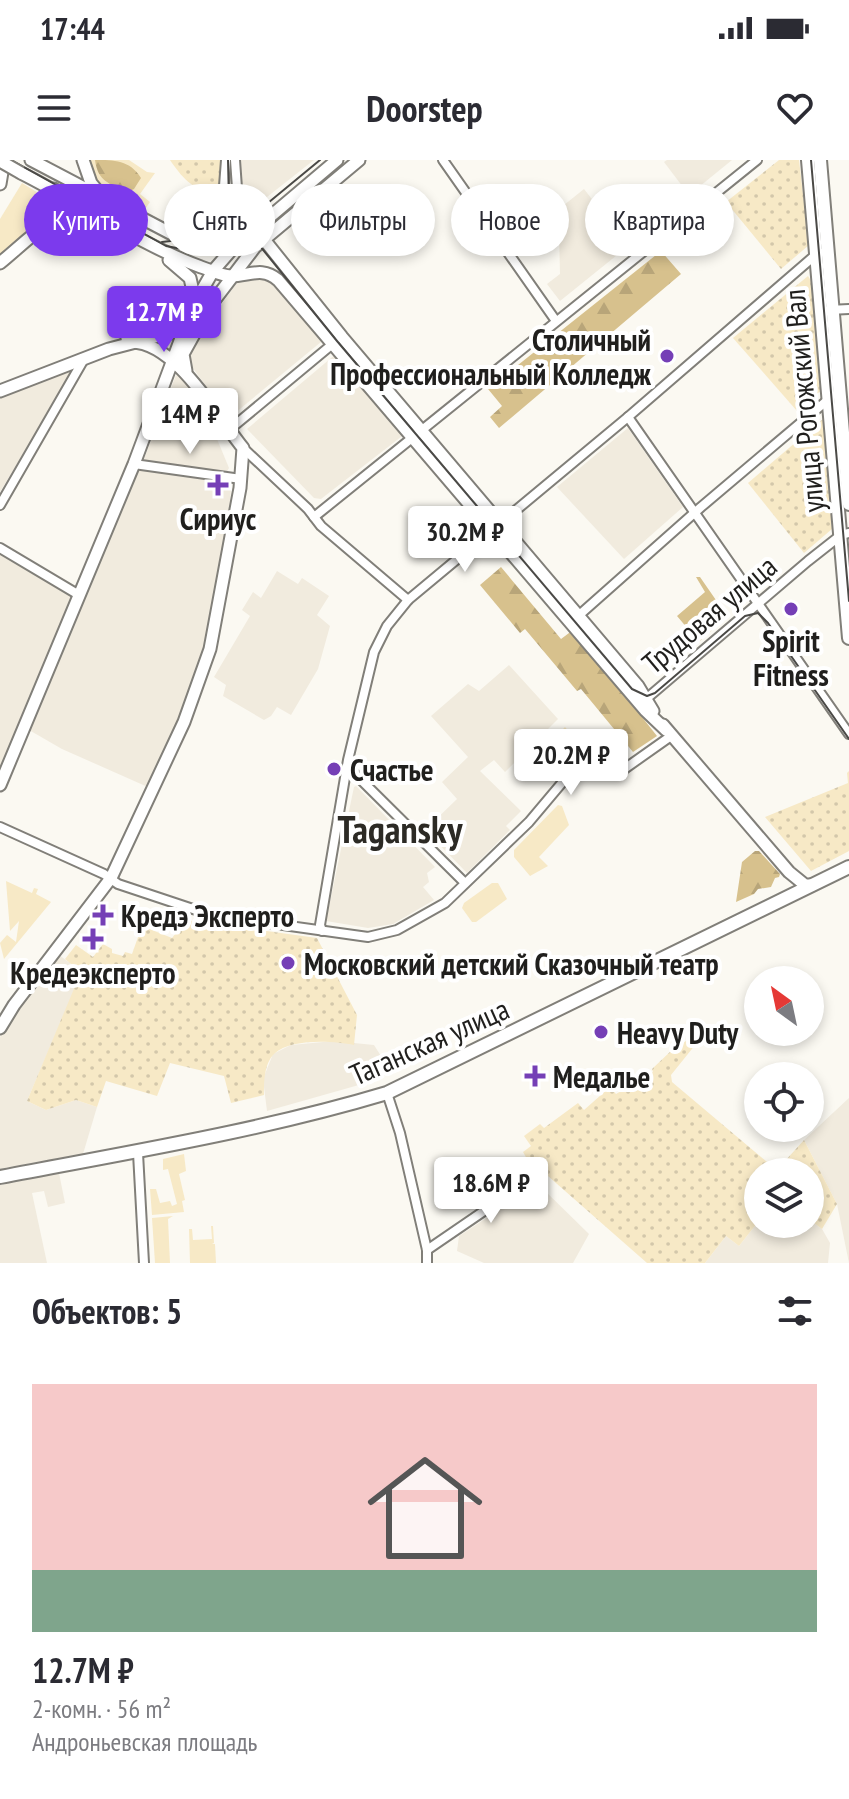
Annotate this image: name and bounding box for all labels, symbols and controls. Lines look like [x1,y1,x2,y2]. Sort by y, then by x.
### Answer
text: 17:44 [40,9,105,48]
text: Doorstep [366,85,483,132]
icon: menu [32,86,76,130]
icon: heart [773,86,817,130]
chip: Купить [24,184,148,256]
chip: Снять [164,184,275,256]
chip: Фильтры [291,184,435,256]
chip: Новое [451,184,569,256]
chip: Квартира [585,184,734,256]
pin: 12.7M ₽ [90,286,238,354]
street label: улица Рогожский Вал [774,288,832,514]
text: 12.7M ₽ [125,295,203,328]
place label: Столичный Профессиональный Колледж [330,320,652,393]
marker: Столичный Профессиональный Колледж [658,347,676,365]
pin: 14M ₽ [134,388,246,456]
text: 14M ₽ [160,397,220,430]
marker: Сириус [207,474,229,496]
place label: Сириус [180,499,257,538]
pin: 30.2M ₽ [391,506,539,574]
text: 30.2M ₽ [426,515,504,548]
street label: Трудовая улица [634,546,784,682]
marker: Spirit Fitness [782,600,800,618]
place label: Spirit Fitness [753,621,829,694]
pin: 20.2M ₽ [497,729,645,797]
text: 20.2M ₽ [532,738,610,771]
place label: Счастье [350,750,434,789]
marker: Счастье [325,760,343,778]
district label: Tagansky [338,804,463,853]
place label: Кредэ Эксперто [121,896,294,935]
marker: Кредэ Эксперто [92,904,114,926]
marker: Кредеэксперто [82,928,104,950]
place label: Московский детский Сказочный театр [304,944,719,983]
place label: Кредеэксперто [10,953,176,992]
marker: Московский детский Сказочный театр [279,954,297,972]
north arrow [744,966,824,1046]
map controls [744,966,824,1238]
street label: Таганская улица [343,989,515,1093]
place label: Heavy Duty [617,1013,739,1052]
marker: Heavy Duty [592,1023,610,1041]
place label: Медалье [553,1057,650,1096]
button: locate [744,1062,824,1142]
marker: Медалье [524,1065,546,1087]
pin: 18.6M ₽ [417,1157,565,1225]
button: layers [744,1158,824,1238]
text: 18.6M ₽ [452,1166,530,1199]
text: Объектов: 5 [32,1289,182,1333]
icon: filters [773,1289,817,1333]
icon: home [353,1436,497,1580]
text: 12.7M ₽ [32,1648,134,1692]
text: 2-комн. · 56 m² [32,1692,171,1725]
text: Андроньевская площадь [32,1725,257,1758]

